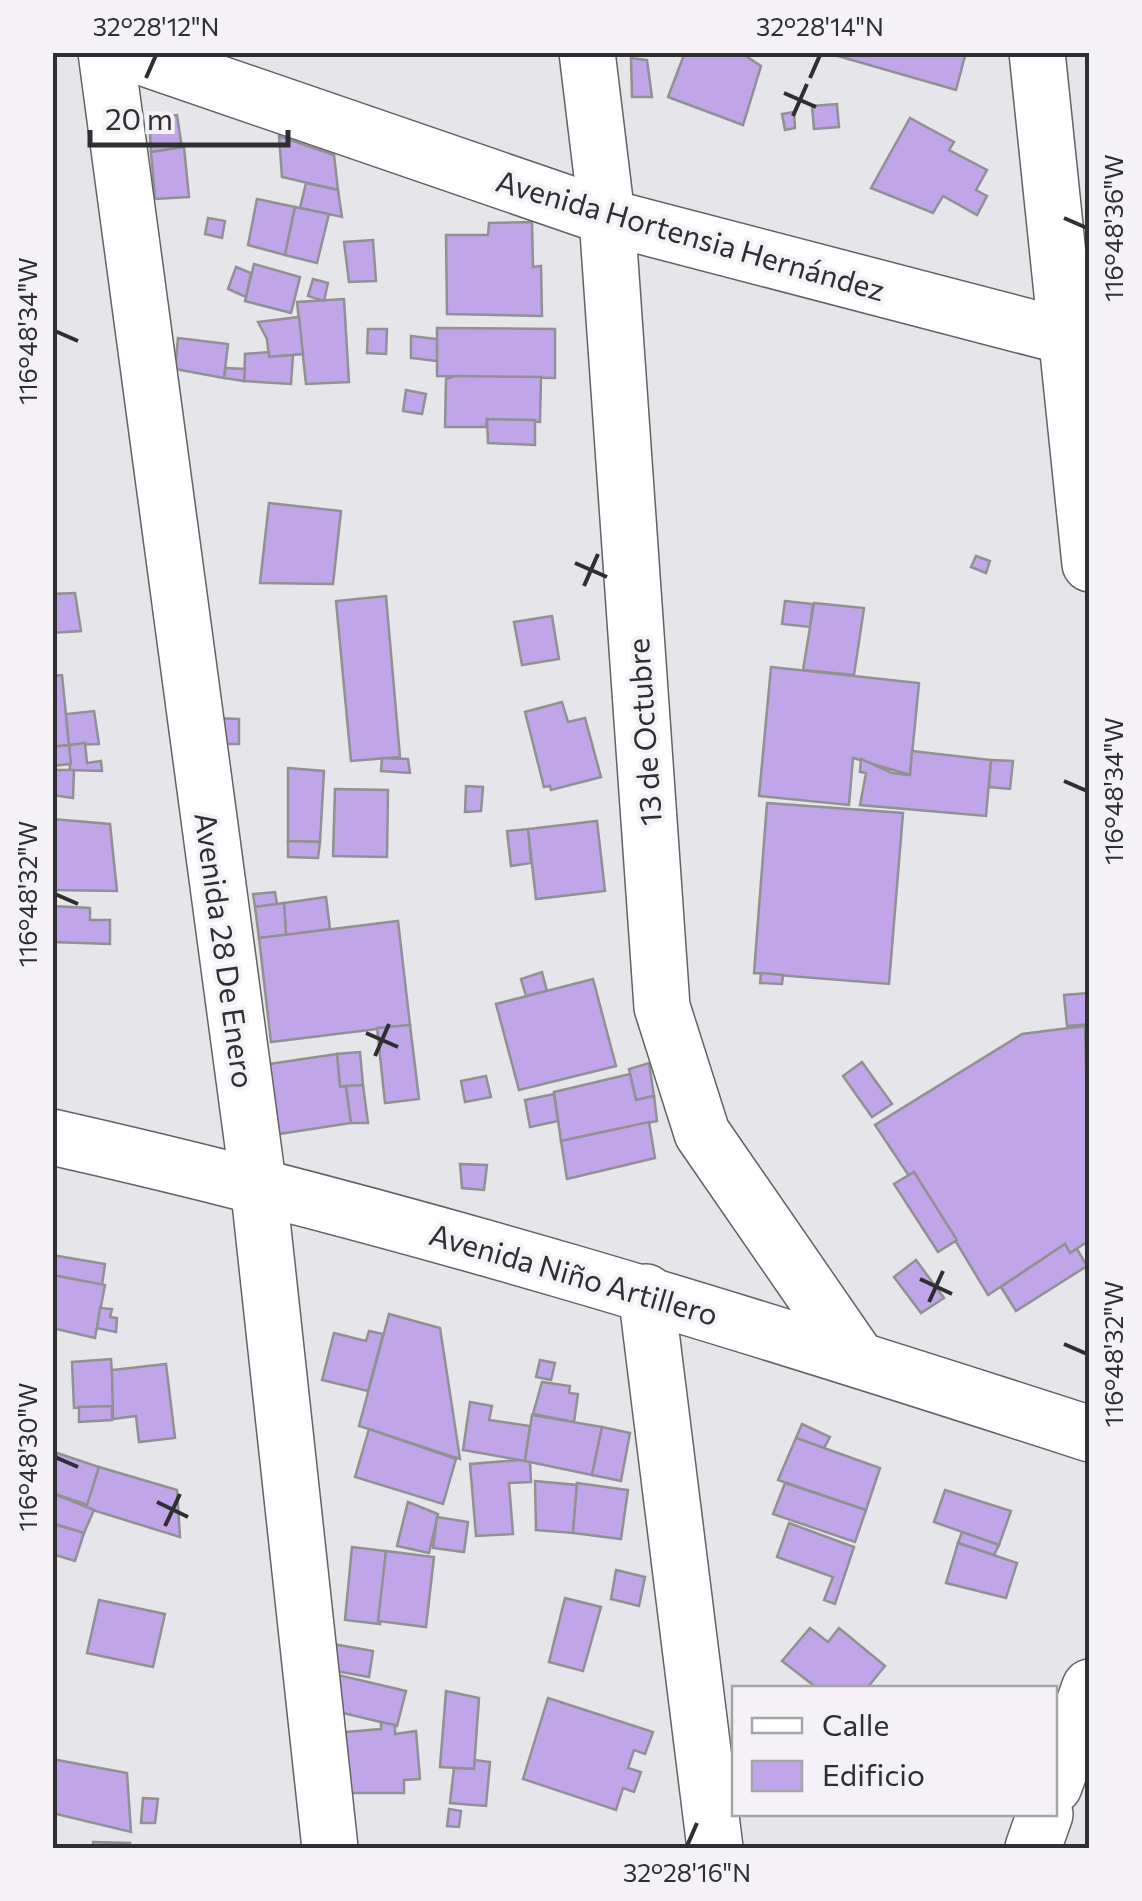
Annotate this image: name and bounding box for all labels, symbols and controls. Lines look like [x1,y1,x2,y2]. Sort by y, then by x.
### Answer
text: 32°28'12"N [93,11,219,41]
text: 32°28'14"N [756,11,884,41]
scale bar [90,85,288,147]
text: 20 m [105,99,173,136]
text: 116°48'36"W [1098,154,1128,302]
street label: Avenida Hortensia Hernández [492,161,890,307]
text: 116°48'34"W [12,257,42,405]
street label: 13 de Octubre [618,637,668,827]
text: 116°48'34"W [1098,717,1128,865]
street label: Avenida 28 De Enero [188,810,264,1090]
text: 116°48'32"W [12,821,42,967]
street label: Avenida Niño Artillero [426,1214,722,1332]
text: 116°48'32"W [1098,1281,1128,1427]
text: 116°48'30"W [12,1383,42,1531]
legend [732,1686,1057,1816]
text: Calle [822,1705,889,1742]
text: Edificio [822,1755,925,1792]
text: 32°28'16"N [623,1857,751,1887]

